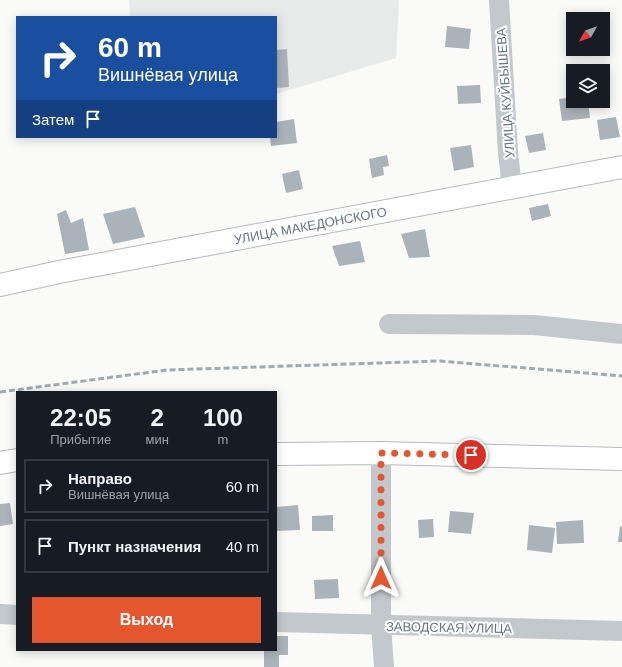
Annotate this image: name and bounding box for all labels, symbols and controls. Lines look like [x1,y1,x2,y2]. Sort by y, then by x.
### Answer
north arrow [566,12,610,56]
map controls [566,12,610,108]
street label: УЛИЦА КУЙБЫШЕВА [493,27,518,159]
icon: right [32,32,84,84]
text: 60 m [98,32,162,63]
button: layers [566,64,610,108]
text: Вишнёвая улица [98,65,238,85]
icon: arrive [82,108,104,130]
text: Затем [32,111,74,128]
street label: УЛИЦА МАКЕДОНСКОГО [233,204,388,247]
text: 22:05 [50,404,111,431]
text: 2 [150,404,164,431]
text: 100 [203,404,243,431]
text: Прибытие [50,432,111,447]
text: мин [145,432,169,447]
text: m [217,432,228,447]
pin [454,438,488,472]
icon: arrive [460,444,482,466]
text: Направо [68,470,132,487]
icon: right [34,475,56,497]
text: 60 m [226,478,259,495]
text: Вишнёвая улица [68,487,169,502]
icon: arrive [34,535,56,557]
text: Пункт назначения [68,538,201,555]
text: 40 m [226,538,259,555]
position arrow [360,557,402,599]
button: Выход [32,597,261,643]
street label: ЗАВОДСКАЯ УЛИЦА [386,619,512,636]

